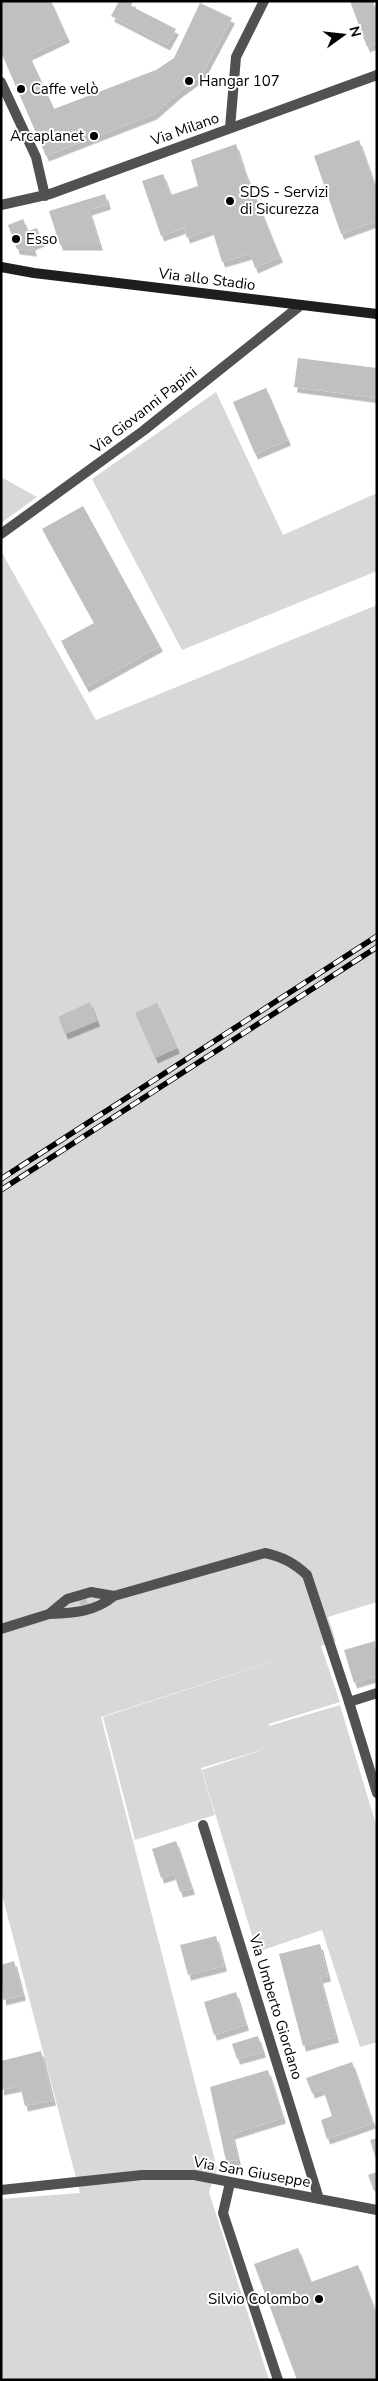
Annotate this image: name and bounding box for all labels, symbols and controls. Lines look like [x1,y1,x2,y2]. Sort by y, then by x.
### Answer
north arrow [318,10,368,60]
text: N [345,24,366,39]
place label: Hangar 107 [199,71,280,91]
marker: Hangar 107 [183,75,195,87]
place label: Caffe velò [31,79,98,99]
marker: Caffe velò [15,83,27,95]
street label: Via Milano [147,107,222,151]
place label: Arcaplanet [10,126,85,146]
marker: Arcaplanet [88,130,100,142]
place label: SDS - Servizi di Sicurezza [240,182,328,219]
marker: SDS - Servizi di Sicurezza [224,195,236,207]
place label: Esso [26,229,57,249]
marker: Esso [10,233,22,245]
street label: Via allo Stadio [156,263,257,295]
street label: Via Giovanni Papini [86,362,201,458]
street label: Via Umberto Giordano [244,1931,308,2082]
street label: Via San Giuseppe [191,2152,312,2192]
place label: Silvio Colombo [208,2289,309,2309]
marker: Silvio Colombo [313,2293,325,2305]

